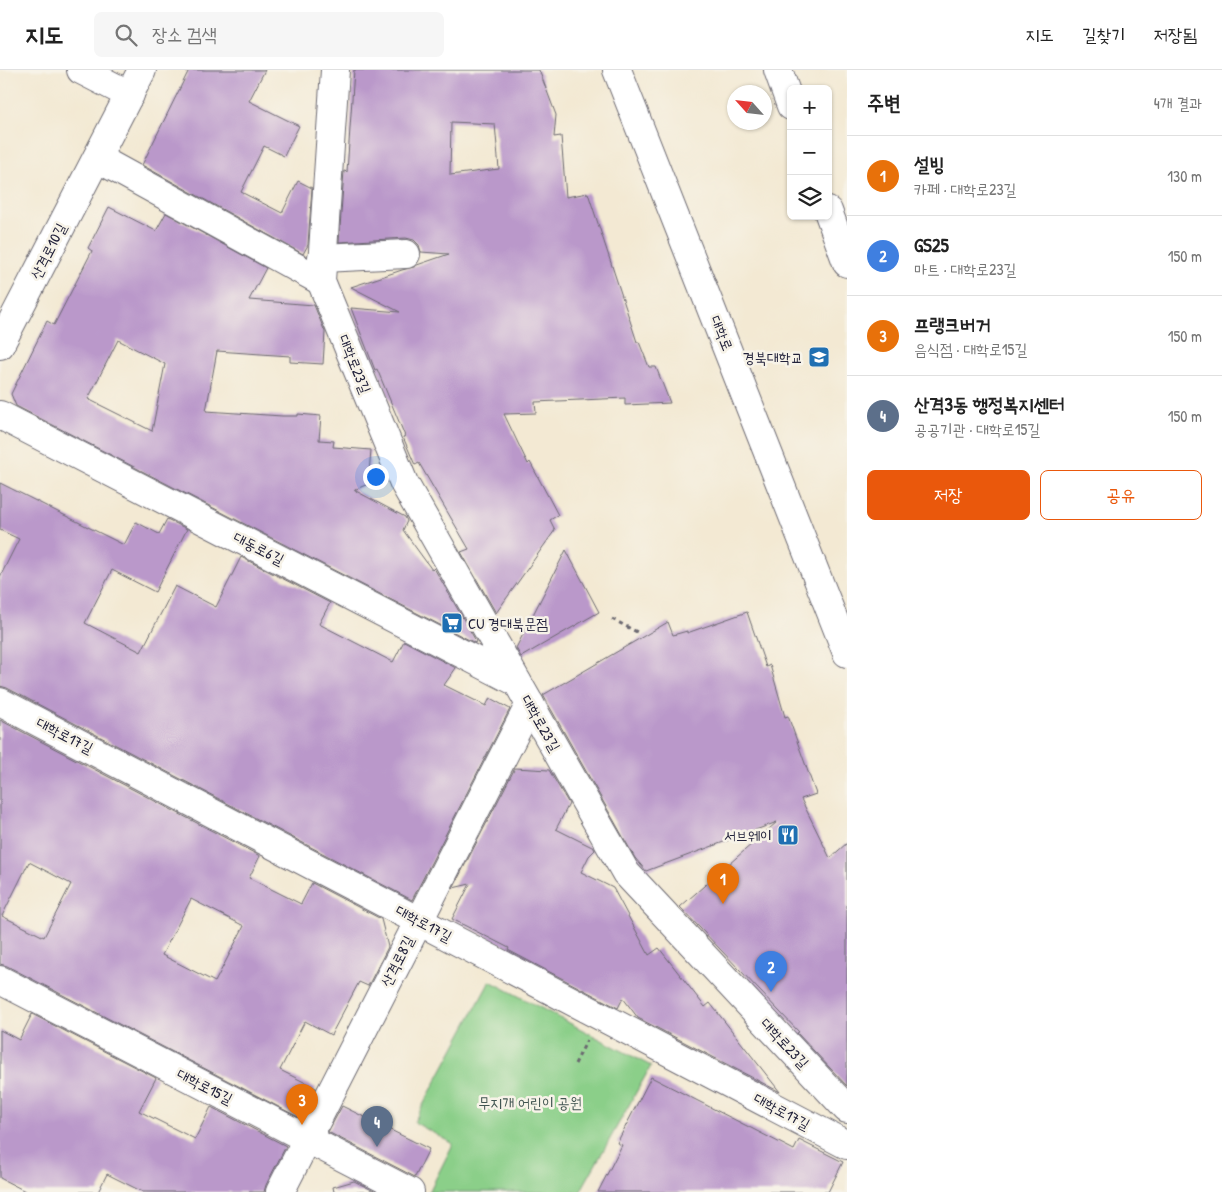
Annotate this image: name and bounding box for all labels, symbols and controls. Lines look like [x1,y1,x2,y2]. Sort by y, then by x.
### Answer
search box [94,12,444,57]
text: 지도 [25,18,64,50]
icon: search [112,21,140,49]
text: 장소 검색 [152,21,217,47]
text: 지도 [1025,22,1054,47]
text: 길찾기 [1082,22,1126,47]
text: 저장됨 [1154,22,1197,47]
north arrow [727,85,772,130]
map controls [787,85,832,220]
button: + [787,85,832,130]
text: 주변 [867,88,901,117]
text: 4개 결과 [1154,92,1202,114]
button: − [787,130,832,175]
text: 설빙 [914,151,945,177]
text: 1 [880,165,886,187]
text: 130 m [1167,165,1202,187]
button: layers [787,175,832,220]
text: 카페 · 대학로23길 [914,178,1016,200]
street label: 산격로10길 [25,219,71,283]
text: GS25 [914,232,949,258]
text: 2 [879,245,887,267]
text: 150 m [1168,245,1202,267]
text: 마트 · 대학로23길 [914,258,1016,280]
text: 프랭크버거 [914,311,990,337]
street label: 대학로 [705,312,739,354]
text: 3 [879,325,887,347]
text: 150 m [1168,325,1202,347]
street label: 대학로23길 [334,331,376,397]
text: 음식점 · 대학로15길 [914,338,1027,360]
school or university icon: 경북대학교 [807,345,831,369]
place label: 경북대학교 [743,347,803,368]
text: 산격3동 행정복지센터 [914,391,1064,417]
text: 4 [880,405,886,427]
text: 150 m [1168,405,1202,427]
text: 공공기관 · 대학로15길 [914,418,1040,440]
your location [363,464,389,490]
button: 저장 [867,470,1030,520]
button: 공유 [1040,470,1202,520]
street label: 대동로6길 [230,526,288,570]
supermarket icon: CU 경대북문점 [440,611,464,635]
place label: CU 경대북문점 [468,613,548,634]
street label: 대학로23길 [516,691,566,755]
street label: 대학로17길 [33,712,97,758]
restaurant icon: 서브웨이 [776,823,800,847]
place label: 서브웨이 [724,825,772,846]
pin: 1 [707,863,739,904]
street label: 대학로17길 [392,899,456,947]
street label: 산격로8길 [375,932,419,990]
pin: 2 [755,951,787,992]
street label: 대학로23길 [756,1013,814,1073]
street label: 대학로15길 [173,1063,237,1109]
pin: 3 [286,1084,318,1125]
street label: 대학로17길 [750,1087,814,1135]
park label: 무지개 어린이 공원 [478,1092,582,1113]
pin: 4 [361,1106,393,1147]

